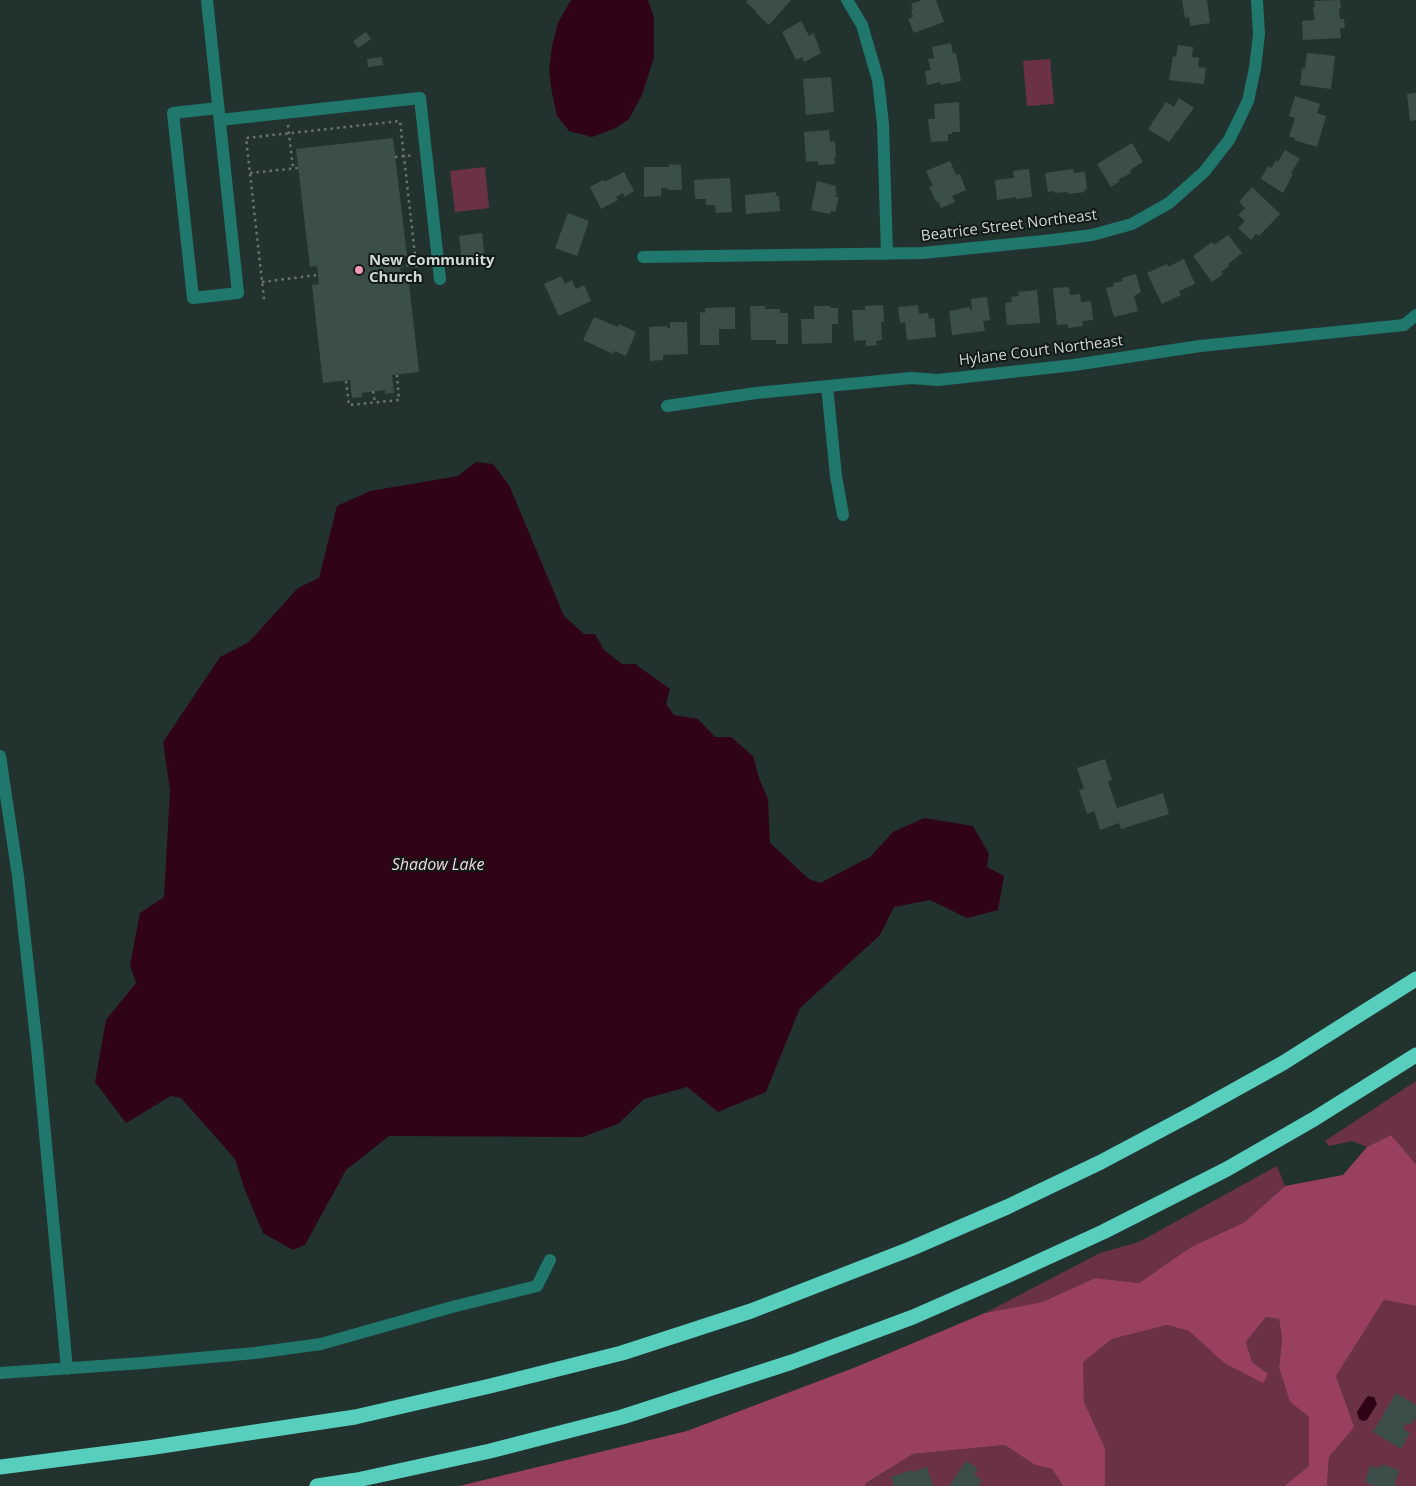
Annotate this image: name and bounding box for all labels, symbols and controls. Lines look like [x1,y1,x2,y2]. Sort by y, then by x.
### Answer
street label: Beatrice Street Northeast [920,206,1098,246]
place label: New Community Church [369,252,494,287]
marker: New Community Church [353,264,365,276]
street label: Hylane Court Northeast [958,332,1124,370]
water label: Shadow Lake [392,855,484,875]

